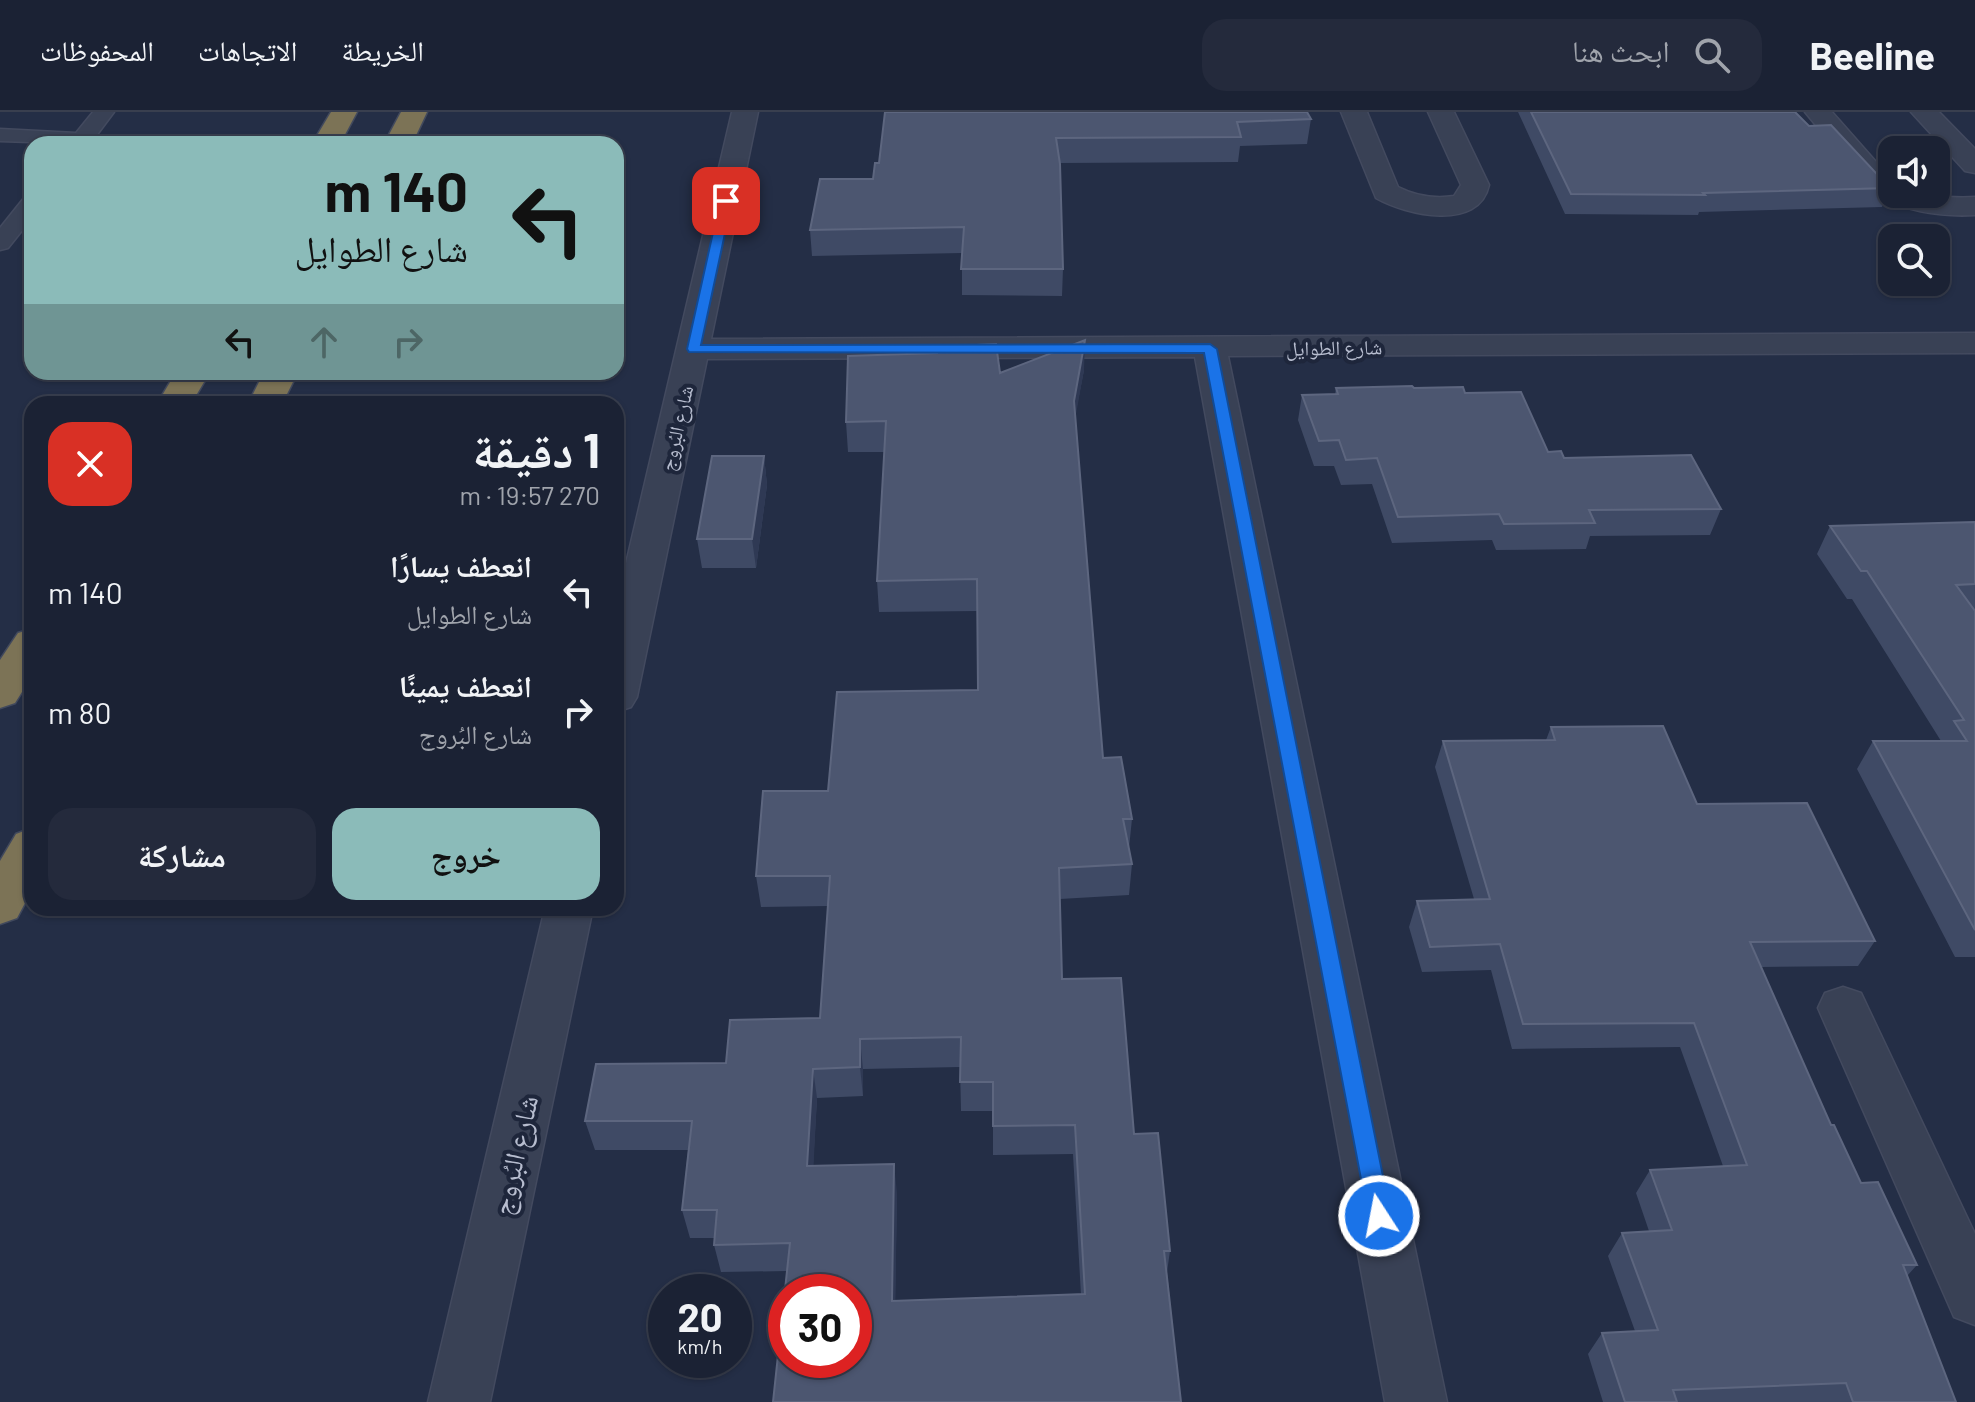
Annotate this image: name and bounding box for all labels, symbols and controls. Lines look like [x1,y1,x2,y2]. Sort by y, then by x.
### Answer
search box [1202,19,1762,91]
text: ابحث هنا [1572,32,1670,68]
text: Beeline [1810,32,1935,78]
text: المحفوظات [40,33,154,67]
text: الاتجاهات [198,33,297,67]
text: الخريطة [341,33,424,67]
icon: search [1690,33,1734,77]
map controls [1878,136,1950,296]
button: sound [1878,136,1950,208]
text: 140 m [324,156,468,223]
pin [692,167,760,235]
icon: left [496,168,600,272]
icon: arrive [704,179,748,223]
button: search [1878,224,1950,296]
text: شارع الطوايل [294,226,468,269]
icon: left [218,320,262,364]
icon: ahead [302,320,346,364]
icon: right [386,320,430,364]
street label: شارع الطوايل [1286,334,1382,362]
street label: شارع البُروج [655,383,699,474]
text: 1 دقيقة [473,420,600,478]
button: close [48,422,132,506]
text: 270 m · 19:57 [459,479,600,510]
text: انعطف يسارًا [390,547,532,583]
icon: left [556,570,600,614]
text: 140 m [48,574,123,610]
text: شارع الطوايل [407,598,532,629]
text: انعطف يمينًا [399,667,532,703]
icon: right [556,690,600,734]
text: 80 m [48,694,111,730]
text: شارع البُروج [419,718,532,749]
button: مشاركة [48,808,316,900]
button: خروج [332,808,600,900]
street label: شارع البُروج [484,1092,546,1219]
position arrow [1337,1174,1421,1258]
speed limit sign: 30 [768,1274,872,1378]
text: 20 [677,1292,723,1340]
text: km/h [677,1334,723,1358]

